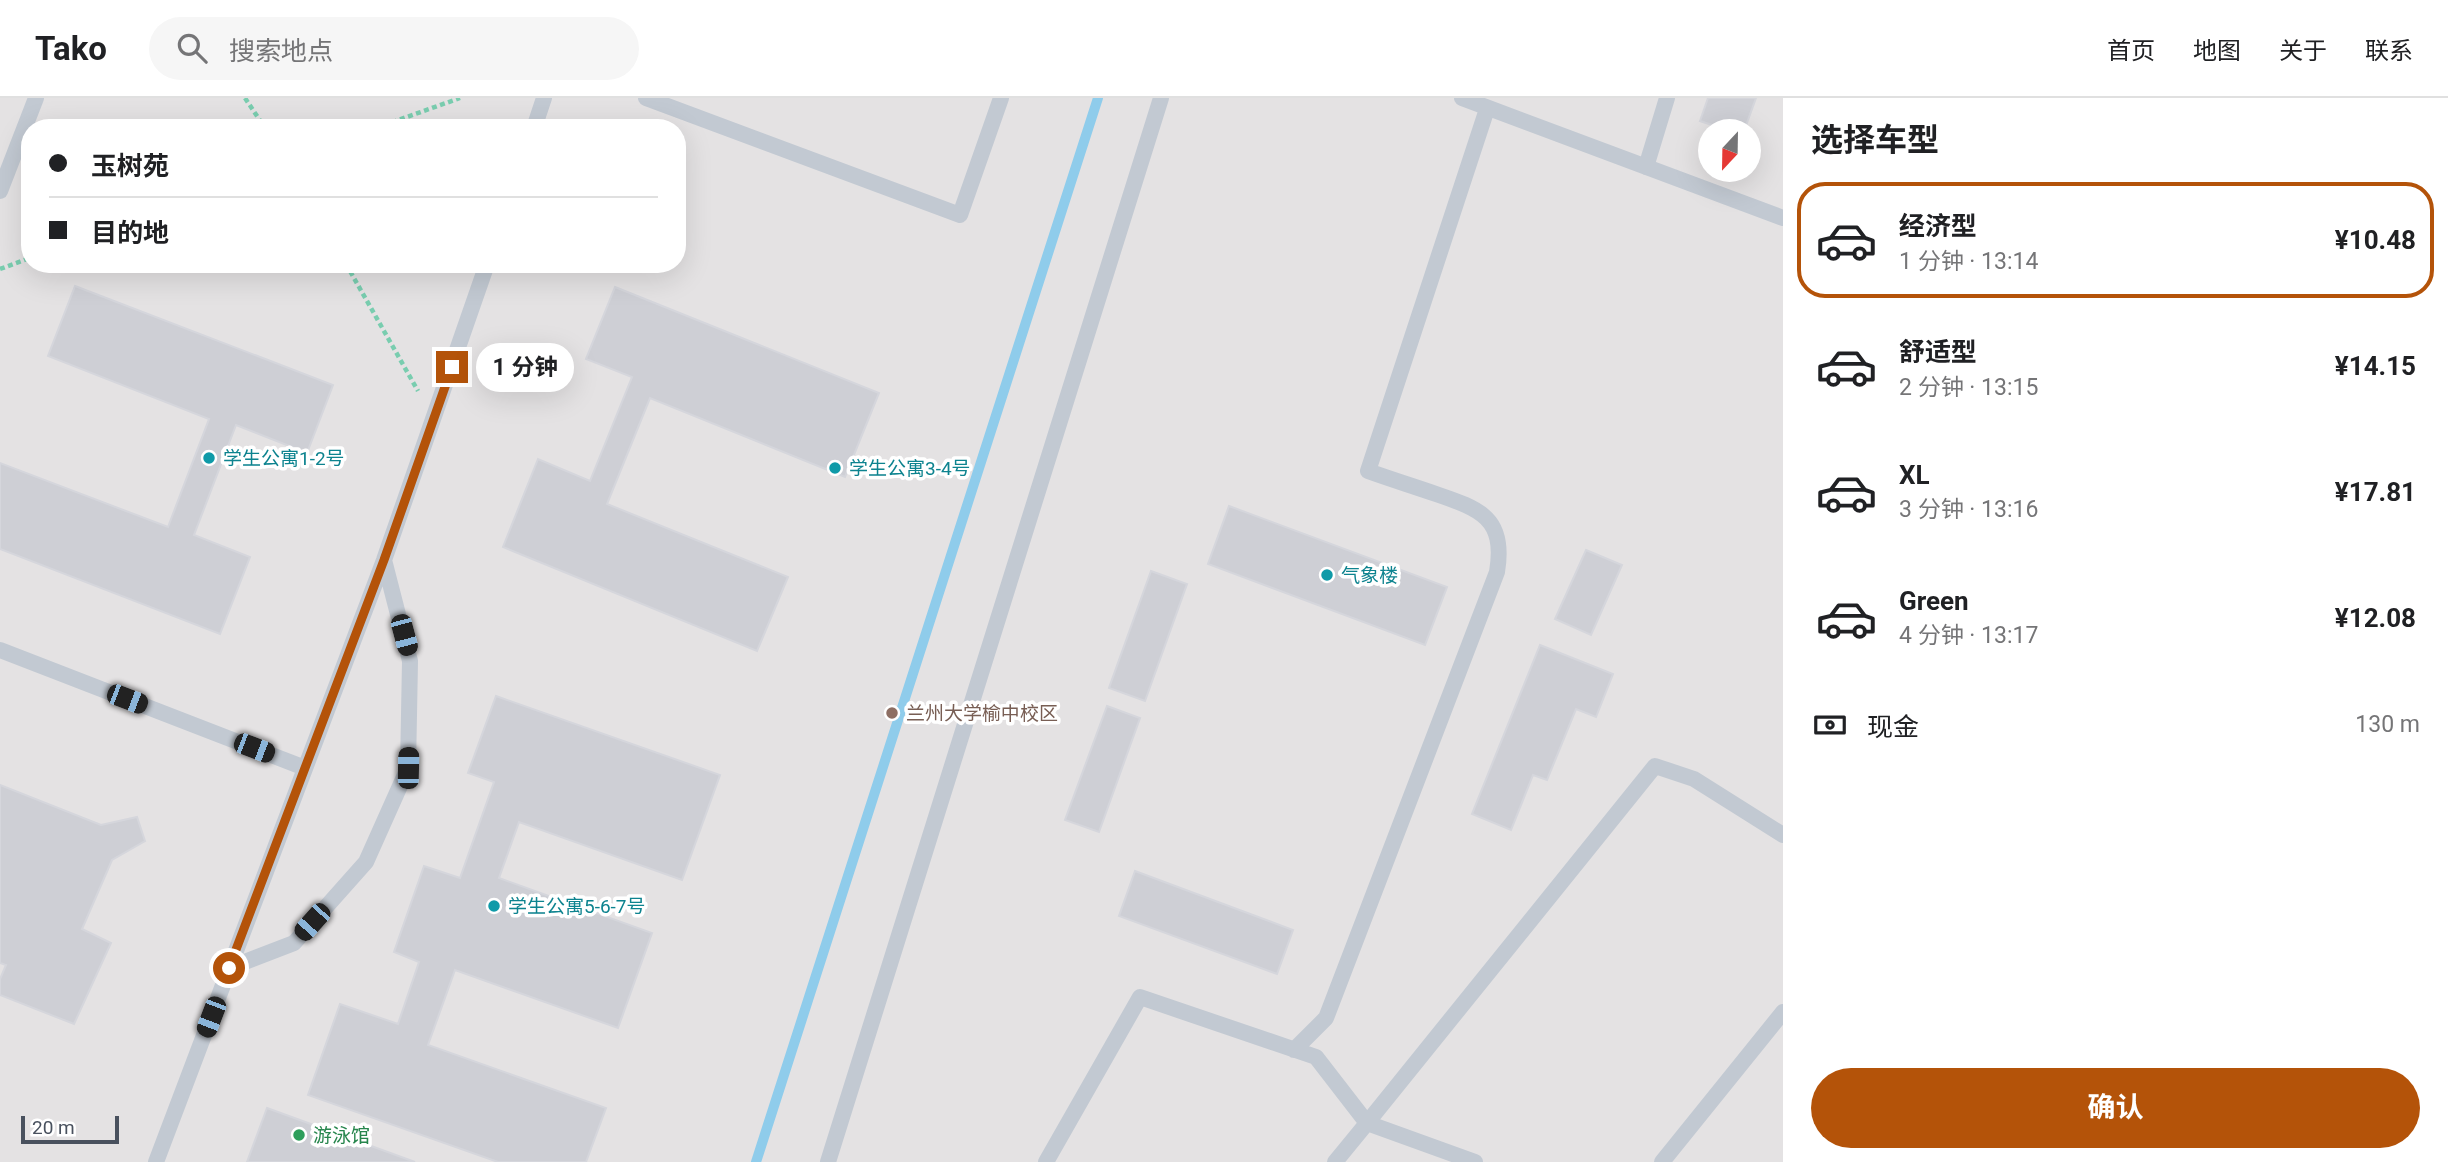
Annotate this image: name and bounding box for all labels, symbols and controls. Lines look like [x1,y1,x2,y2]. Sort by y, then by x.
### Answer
search box [149,17,639,80]
text: Tako [35,29,107,68]
icon: search [173,29,211,67]
text: 搜索地点 [229,36,333,66]
text: 首页 [2107,37,2155,65]
text: 地图 [2193,37,2241,65]
text: 关于 [2279,37,2327,65]
text: 联系 [2365,37,2413,65]
north arrow [1698,119,1760,182]
map controls [1698,119,1761,182]
text: 选择车型 [1811,121,1939,159]
text: 玉树苑 [91,151,169,181]
icon: car [1815,209,1878,272]
text: 经济型 [1899,211,1977,241]
text: 目的地 [91,218,169,248]
text: ¥10.48 [2335,225,2416,255]
text: 1 分钟 · 13:14 [1899,248,2038,275]
icon: car [1815,335,1878,398]
text: 舒适型 [1899,337,1977,367]
callout: 1 分钟 [476,342,574,392]
route end [436,351,468,383]
text: ¥14.15 [2335,351,2416,381]
text: 1 分钟 [493,354,557,381]
text: 2 分钟 · 13:15 [1899,374,2038,401]
place label: 学生公寓1-2号 [223,447,345,470]
marker: 学生公寓1-2号 [201,450,217,466]
place label: 学生公寓3-4号 [849,457,971,480]
marker: 学生公寓3-4号 [827,460,843,476]
text: XL [1899,460,1930,490]
icon: car [1815,461,1878,524]
text: ¥17.81 [2335,477,2416,507]
text: 3 分钟 · 13:16 [1899,496,2038,523]
place label: 气象楼 [1341,564,1398,587]
marker: 气象楼 [1319,567,1335,583]
text: Green [1899,586,1969,616]
icon: car [1815,587,1878,650]
text: ¥12.08 [2335,603,2416,633]
car [389,612,420,658]
text: 4 分钟 · 13:17 [1899,622,2038,649]
car [104,682,151,716]
place label: 兰州大学榆中校区 [906,702,1058,725]
marker: 兰州大学榆中校区 [884,705,900,721]
icon: cash [1811,706,1849,744]
text: 130 m [2355,711,2420,738]
text: 现金 [1867,712,1919,742]
car [231,731,278,765]
car [398,747,419,789]
place label: 学生公寓5-6-7号 [508,895,646,918]
marker: 学生公寓5-6-7号 [486,898,502,914]
car [291,899,334,945]
route start [213,952,245,984]
car [194,994,229,1040]
button: 确认 [1811,1068,2420,1148]
scale bar [21,1113,119,1145]
text: 20 m [32,1116,75,1139]
place label: 游泳馆 [313,1124,370,1147]
marker: 游泳馆 [291,1127,307,1143]

